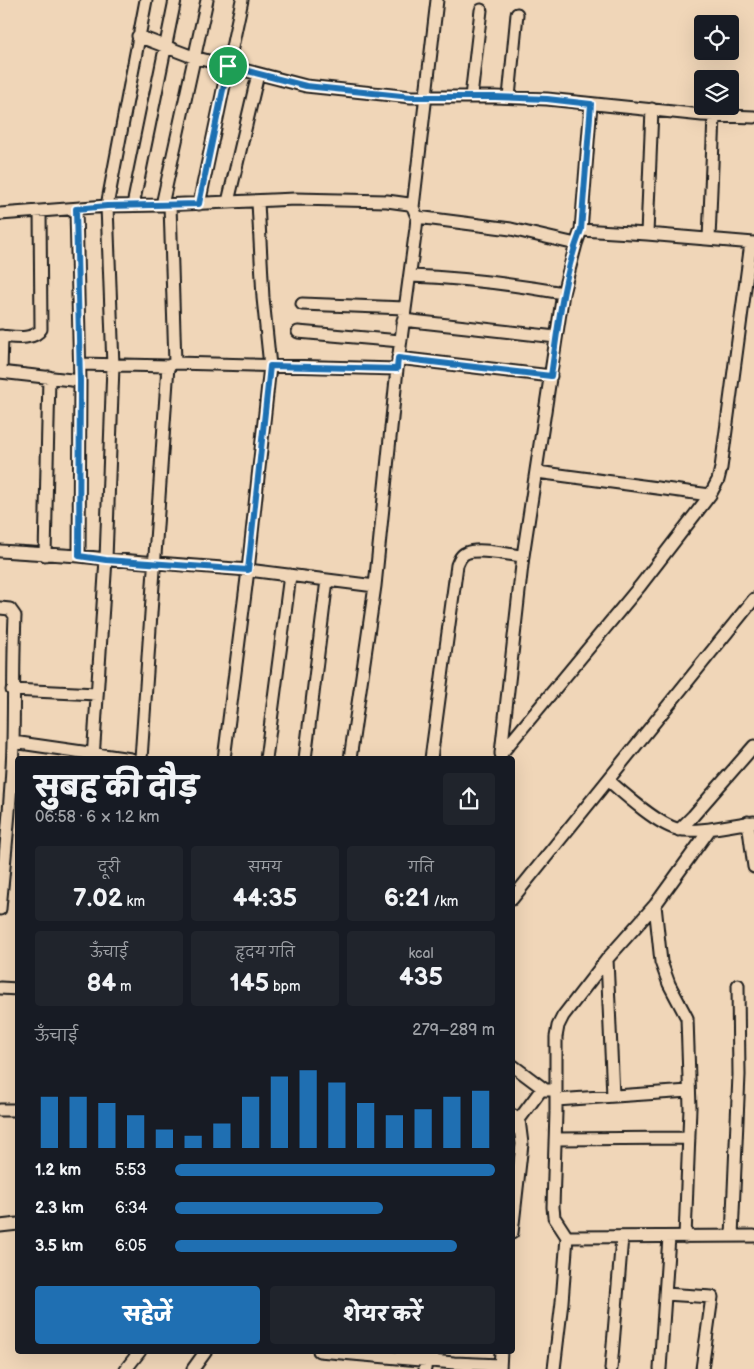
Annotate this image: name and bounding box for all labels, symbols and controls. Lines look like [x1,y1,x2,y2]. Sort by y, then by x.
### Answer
map controls [694,15,739,115]
button: locate [694,15,739,60]
pin [207,45,249,87]
icon: arrive [214,52,242,80]
button: layers [694,70,739,115]
text: सुबह की दौड़ [35,772,198,805]
button: share [443,773,495,825]
text: 06:58 · 6 × 1.2 km [35,808,160,827]
text: दूरी [98,859,120,876]
text: समय [248,859,282,876]
text: गति [408,859,434,876]
text: 7.02 [73,883,123,914]
text: 44:35 [233,883,297,914]
text: 6:21 [384,883,430,914]
text: km [123,893,145,910]
text: /km [430,893,458,910]
text: ऊँचाई [90,944,128,961]
text: हृदय गति [235,944,295,961]
text: kcal [408,945,434,962]
text: 435 [399,962,443,993]
text: 84 [86,968,116,999]
text: 145 [229,968,269,999]
text: m [116,978,132,995]
text: bpm [269,978,301,995]
text: 279–289 m [412,1021,495,1040]
text: ऊँचाई [35,1027,78,1046]
text: 1.2 km [35,1161,81,1180]
text: 5:53 [115,1161,146,1180]
text: 2.3 km [35,1199,84,1218]
text: 6:34 [115,1199,148,1218]
text: 3.5 km [35,1237,83,1256]
text: 6:05 [115,1237,147,1256]
button: सहेजें [35,1286,260,1344]
button: शेयर करें [270,1286,495,1344]

